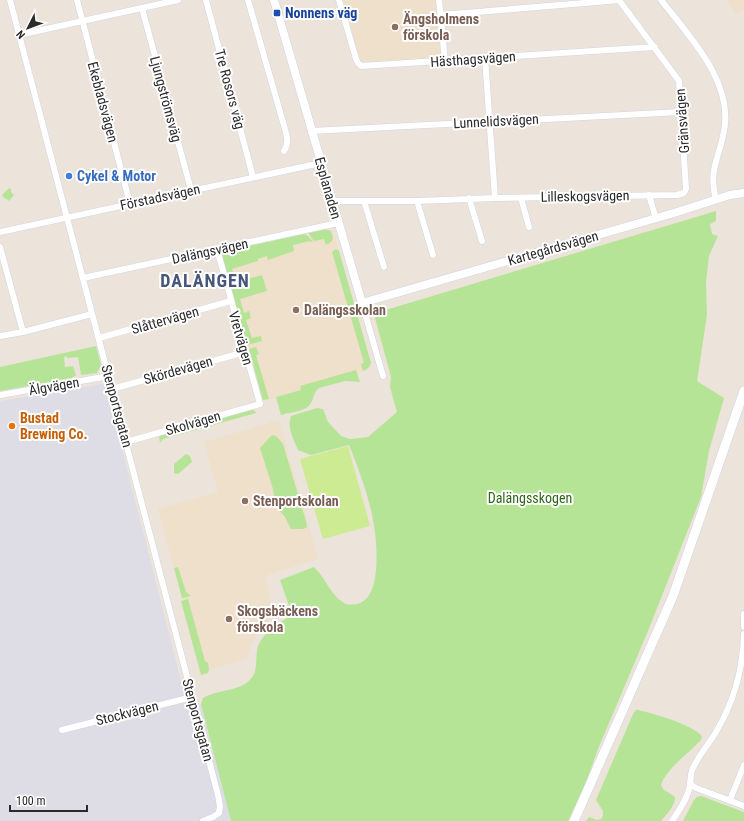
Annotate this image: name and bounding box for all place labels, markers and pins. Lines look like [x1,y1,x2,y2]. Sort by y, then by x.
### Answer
place label: Nonnens väg [285,5,357,21]
marker: Nonnens väg [272,8,282,18]
place label: Ängsholmens förskola [403,11,479,43]
marker: Ängsholmens förskola [390,22,400,32]
place label: Cykel & Motor [77,168,156,184]
marker: Cykel & Motor [64,171,74,181]
place label: Dalängsskolan [304,302,386,318]
marker: Dalängsskolan [291,305,301,315]
place label: Bustad Brewing Co. [20,410,88,442]
marker: Bustad Brewing Co. [7,421,17,431]
place label: Stenportskolan [253,493,339,509]
marker: Stenportskolan [240,496,250,506]
place label: Skogsbäckens förskola [237,603,318,635]
marker: Skogsbäckens förskola [224,614,234,624]

